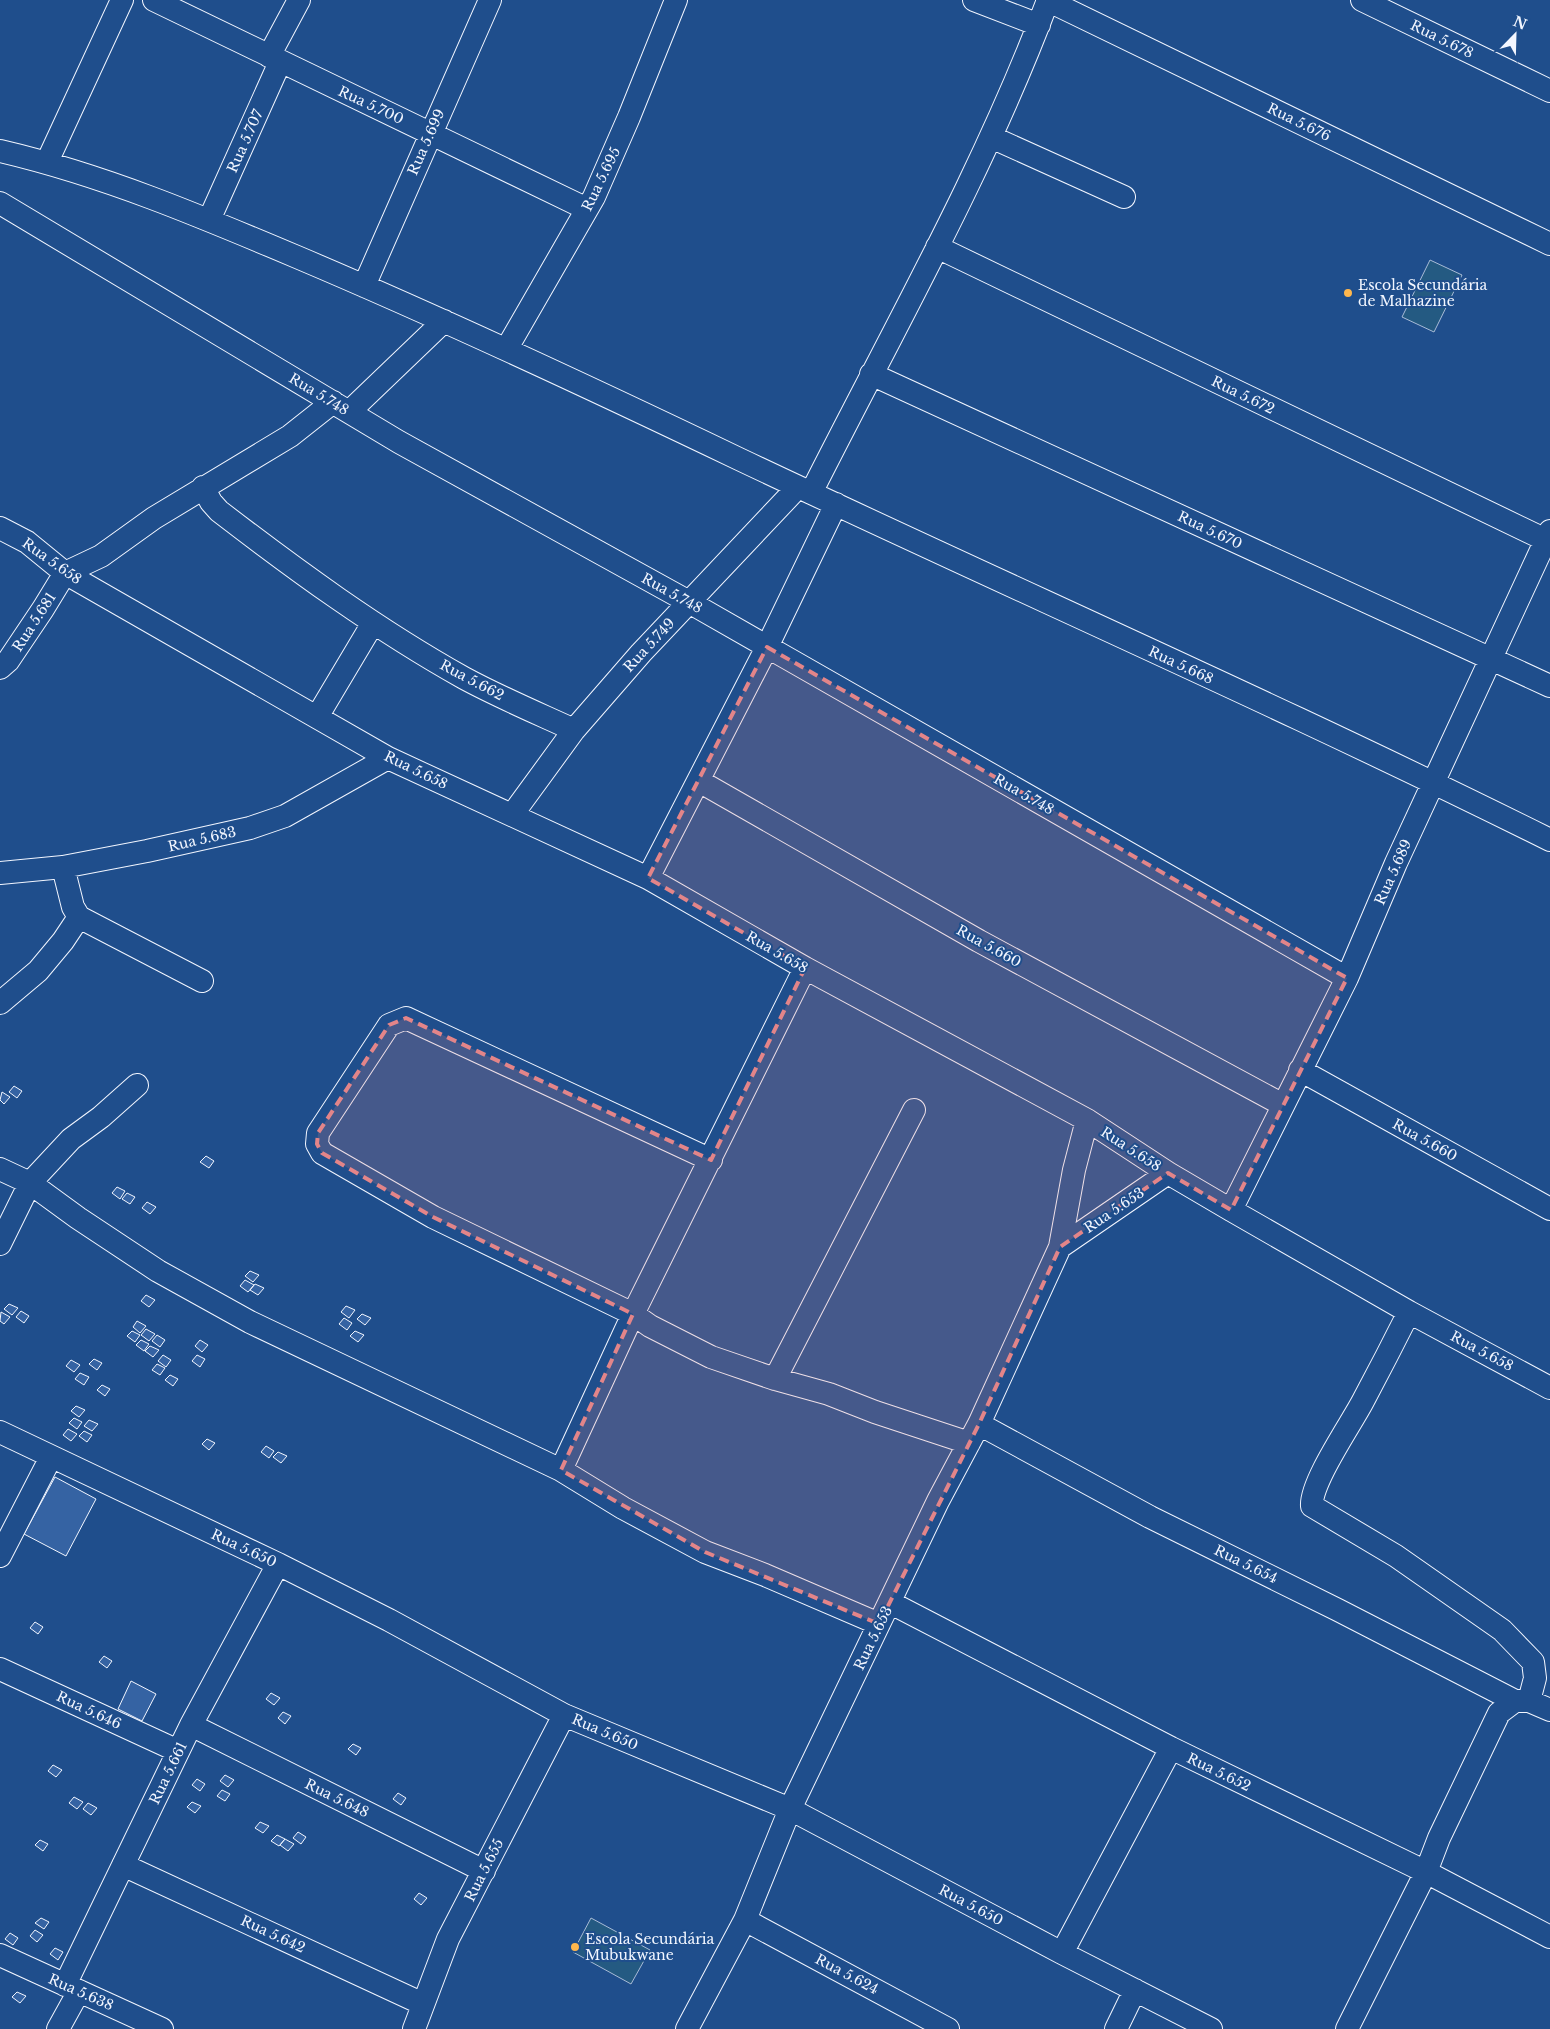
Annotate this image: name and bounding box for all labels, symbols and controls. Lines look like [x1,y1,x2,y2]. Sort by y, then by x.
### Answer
north arrow [1490,10,1540,60]
text: N [1511,12,1530,34]
street label: Rua 5.678 [1408,16,1476,62]
street label: Rua 5.700 [335,82,407,128]
street label: Rua 5.676 [1264,99,1334,145]
street label: Rua 5.707 [223,106,267,175]
street label: Rua 5.699 [403,106,449,178]
street label: Rua 5.695 [578,144,624,214]
place label: Escola Secundária de Malhazine [1358,276,1488,310]
marker: Escola Secundária de Malhazine [1342,287,1354,299]
street label: Rua 5.748 [286,369,352,419]
street label: Rua 5.672 [1208,372,1278,418]
street label: Rua 5.670 [1175,507,1245,553]
street label: Rua 5.658 [19,534,85,588]
street label: Rua 5.748 [638,569,706,617]
street label: Rua 5.681 [8,589,60,655]
street label: Rua 5.749 [619,614,679,676]
street label: Rua 5.668 [1146,642,1216,688]
street label: Rua 5.662 [437,656,507,704]
street label: Rua 5.658 [381,747,451,793]
street label: Rua 5.748 [991,769,1057,819]
street label: Rua 5.683 [166,822,238,856]
street label: Rua 5.689 [1371,836,1415,908]
street label: Rua 5.660 [953,921,1025,971]
street label: Rua 5.658 [743,927,811,977]
street label: Rua 5.660 [1389,1115,1461,1165]
street label: Rua 5.658 [1097,1123,1165,1175]
street label: Rua 5.653 [1080,1183,1148,1237]
street label: Rua 5.658 [1447,1327,1517,1375]
street label: Rua 5.650 [208,1525,280,1571]
street label: Rua 5.654 [1211,1541,1281,1587]
street label: Rua 5.653 [850,1603,896,1673]
street label: Rua 5.646 [54,1687,124,1733]
street label: Rua 5.650 [569,1710,641,1754]
street label: Rua 5.661 [145,1739,191,1807]
street label: Rua 5.652 [1184,1749,1254,1795]
street label: Rua 5.648 [302,1775,372,1821]
street label: Rua 5.655 [460,1835,508,1905]
street label: Rua 5.650 [936,1881,1006,1929]
street label: Rua 5.642 [238,1911,308,1957]
place label: Escola Secundária Mubukwane [585,1930,715,1964]
marker: Escola Secundária Mubukwane [569,1941,581,1953]
street label: Rua 5.624 [812,1950,882,1998]
street label: Rua 5.638 [46,1970,116,2014]

